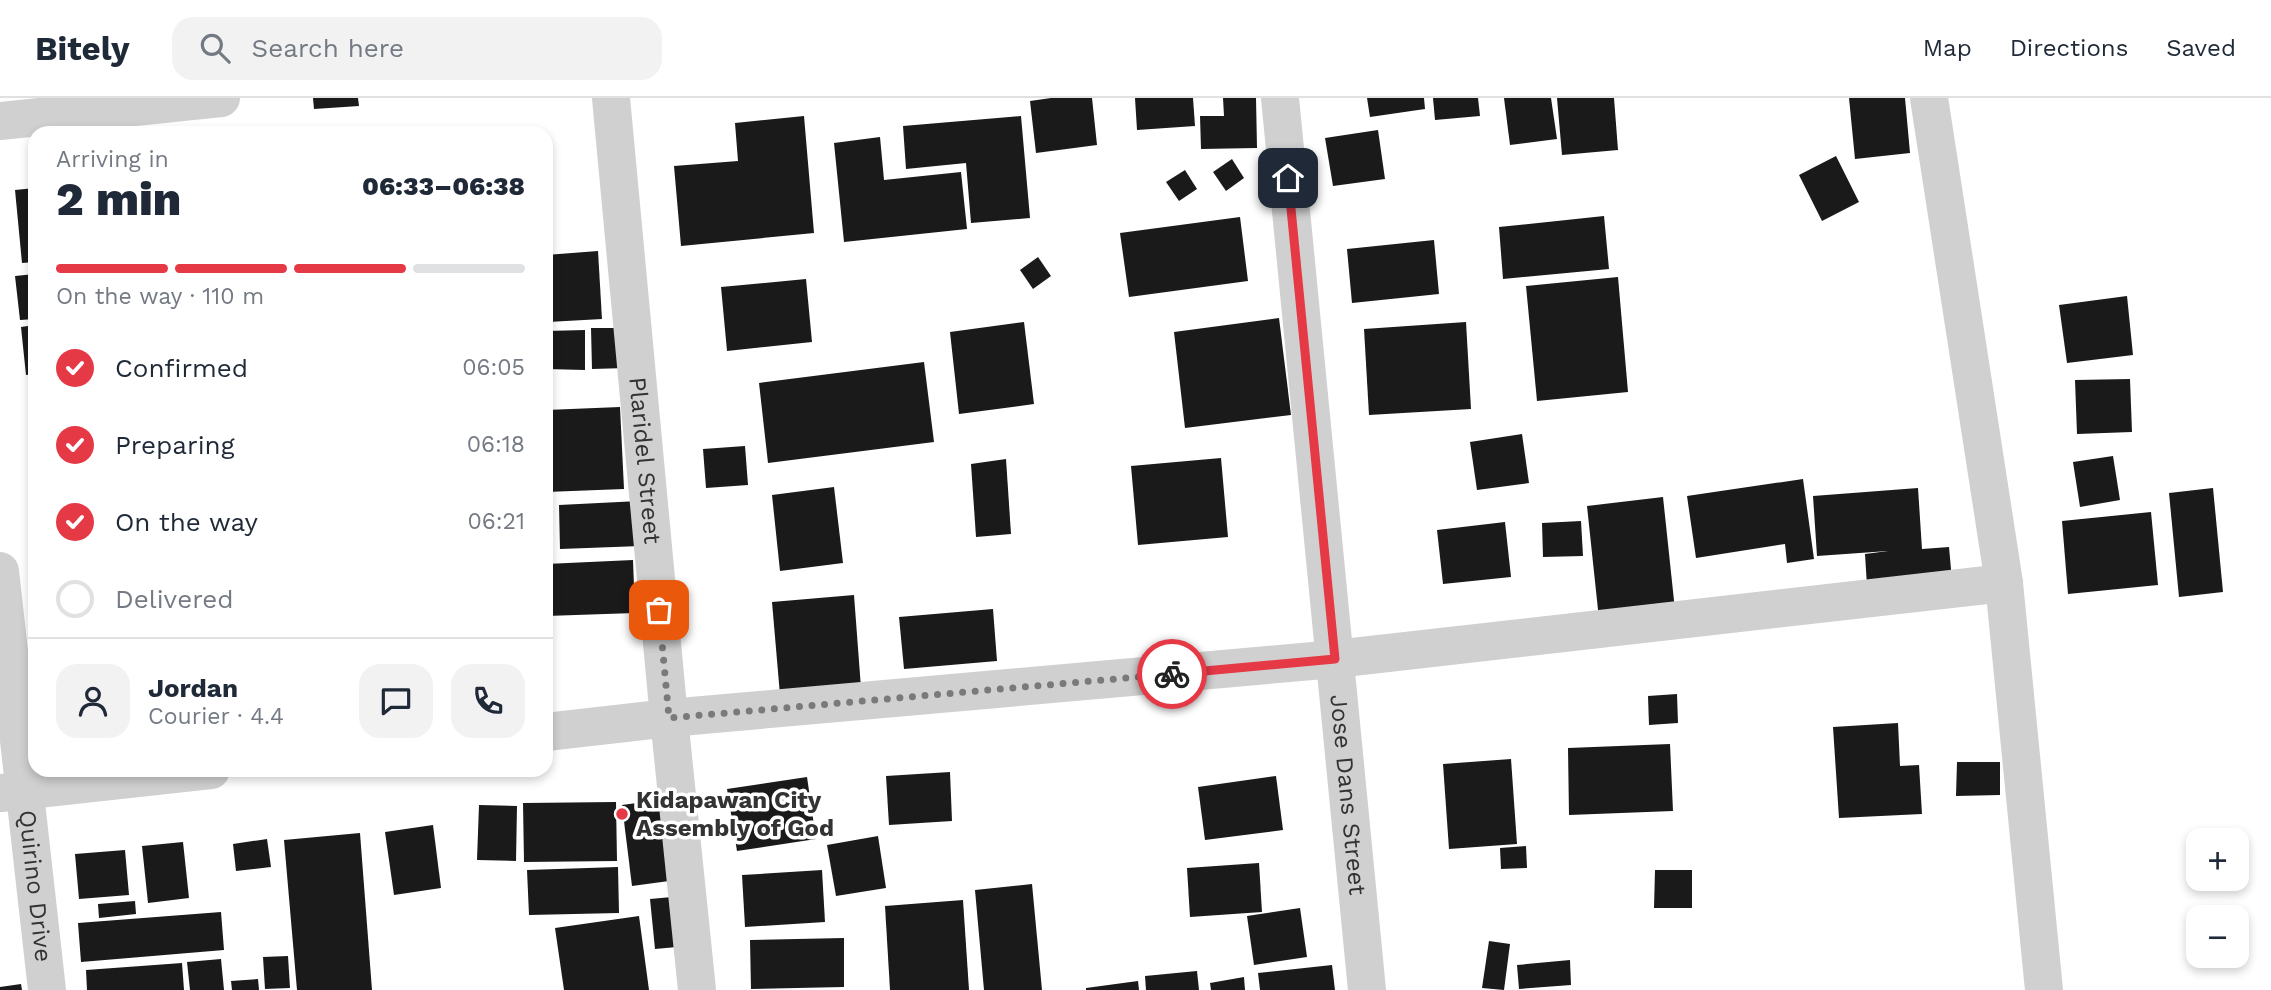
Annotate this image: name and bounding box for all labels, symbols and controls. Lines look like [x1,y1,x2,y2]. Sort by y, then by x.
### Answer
search box [172,17,662,80]
text: Bitely [35,29,130,68]
icon: search [196,29,234,67]
text: Search here [252,33,404,63]
text: Map [1923,34,1972,62]
text: Directions [2010,34,2128,62]
text: Saved [2166,34,2236,62]
text: Arriving in [56,146,169,173]
pin [1258,148,1318,208]
icon: home [1269,159,1307,197]
text: 06:33–06:38 [362,171,525,201]
text: 2 min [56,172,181,226]
text: On the way · 110 m [56,283,264,310]
icon: check [56,349,94,387]
text: Confirmed [115,353,248,383]
text: 06:05 [462,354,525,381]
street label: Plaridel Street [623,376,667,545]
icon: check [56,426,94,464]
text: Preparing [115,430,235,460]
text: 06:18 [467,431,525,458]
icon: check [56,503,94,541]
text: On the way [115,507,258,537]
text: 06:21 [468,508,525,535]
pin [629,580,689,640]
text: Delivered [115,584,234,614]
icon: bag [640,591,678,629]
courier [1137,639,1207,709]
icon: bike [1153,655,1191,693]
button: person [56,664,130,738]
button: chat [359,664,433,738]
button: phone [451,664,525,738]
text: Jordan [148,673,238,703]
street label: Jose Dans Street [1324,693,1372,896]
text: Courier · 4.4 [148,703,284,730]
place label: Kidapawan City Assembly of God [636,786,834,842]
marker: Kidapawan City Assembly of God [614,806,630,822]
street label: Quirino Drive [13,809,58,963]
map controls [2186,828,2249,968]
button: + [2186,828,2249,891]
button: − [2186,905,2249,968]

